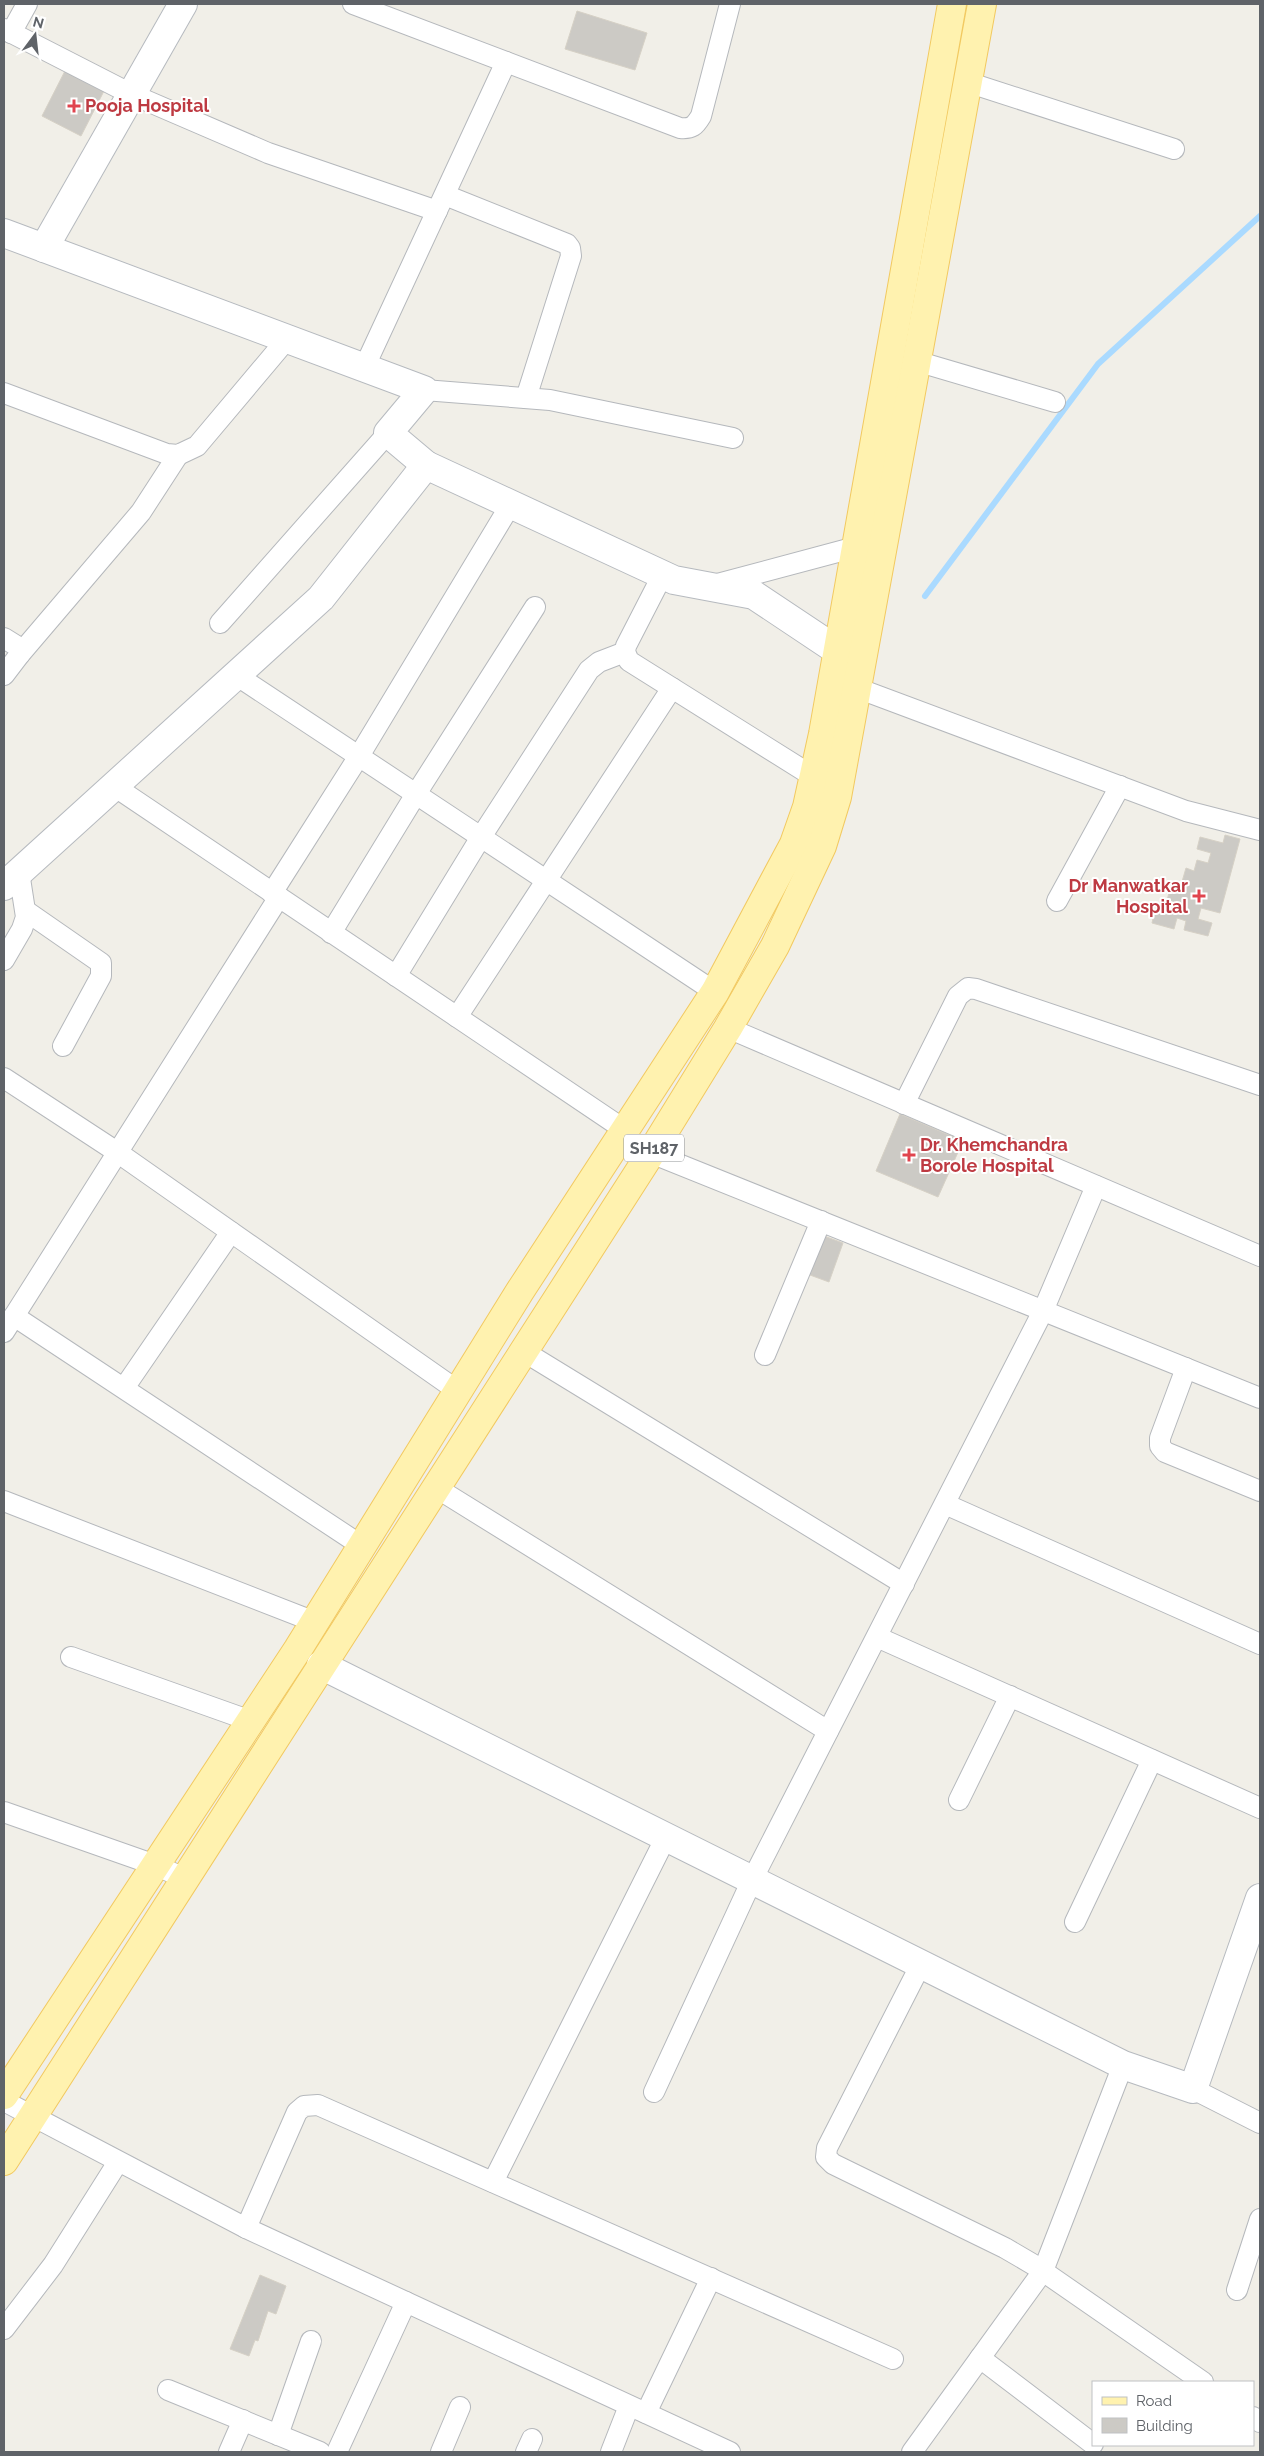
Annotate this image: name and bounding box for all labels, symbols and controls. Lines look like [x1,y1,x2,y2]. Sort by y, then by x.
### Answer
north arrow [10,10,60,60]
text: N [31,13,46,32]
place label: Pooja Hospital [85,95,209,116]
marker: Pooja Hospital [67,99,81,113]
place label: Dr Manwatkar Hospital [1068,875,1188,917]
marker: Dr Manwatkar Hospital [1192,889,1206,903]
road number: SH187 [624,1134,684,1162]
place label: Dr. Khemchandra Borole Hospital [920,1134,1068,1176]
marker: Dr. Khemchandra Borole Hospital [902,1148,916,1162]
legend [1092,2381,1254,2446]
text: Road [1136,2392,1172,2410]
text: Building [1136,2417,1193,2435]

